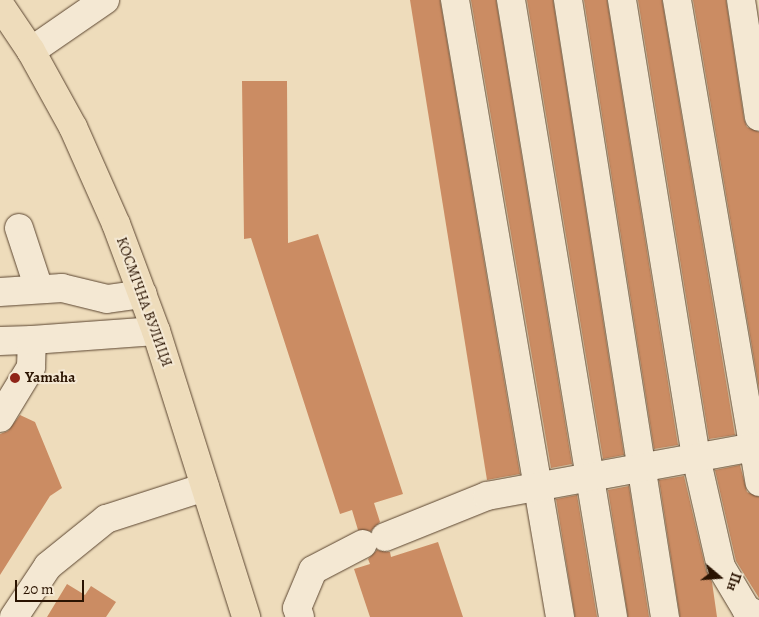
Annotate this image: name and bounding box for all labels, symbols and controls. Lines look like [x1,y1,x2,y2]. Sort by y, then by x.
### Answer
street label: КОСМІЧНА ВУЛИЦЯ [112,235,176,369]
place label: Yamaha [25,369,75,387]
marker: Yamaha [9,372,21,384]
north arrow [694,552,744,602]
scale bar [18,570,86,602]
text: Пн [722,570,746,593]
text: 20 m [23,579,54,599]

